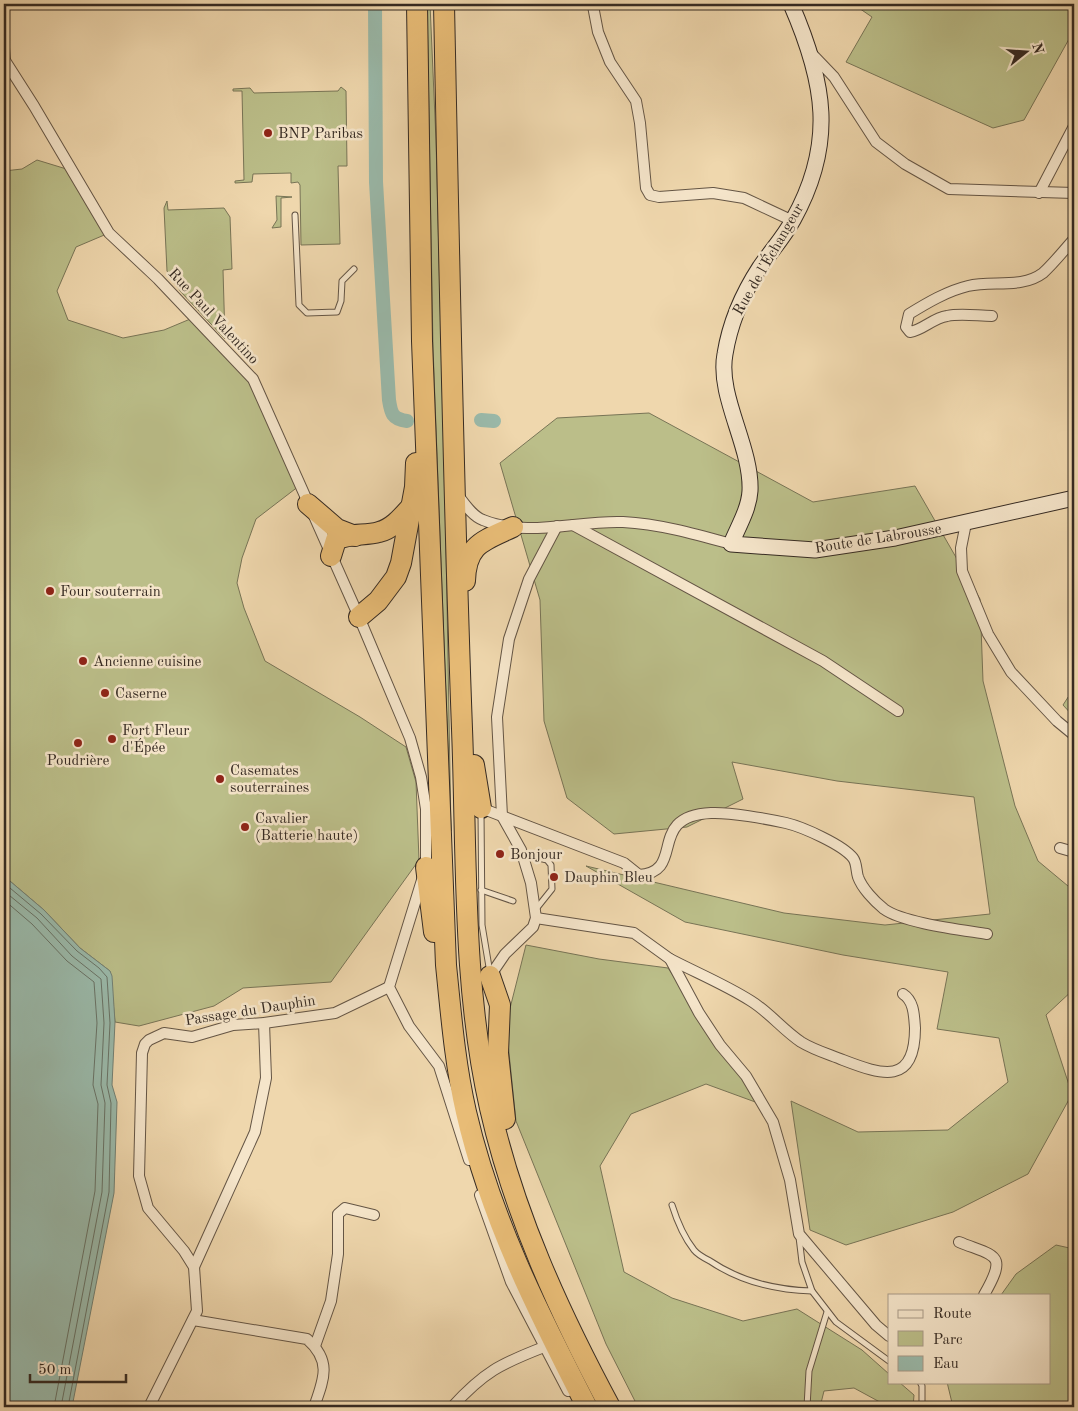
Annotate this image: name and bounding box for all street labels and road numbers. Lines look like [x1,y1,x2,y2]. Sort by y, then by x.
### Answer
street label: Rue de l'Échangeur [729,200,807,318]
street label: Rue Paul Valentino [165,266,261,368]
street label: Route de Labrousse [814,522,943,557]
street label: Passage du Dauphin [184,994,317,1029]

